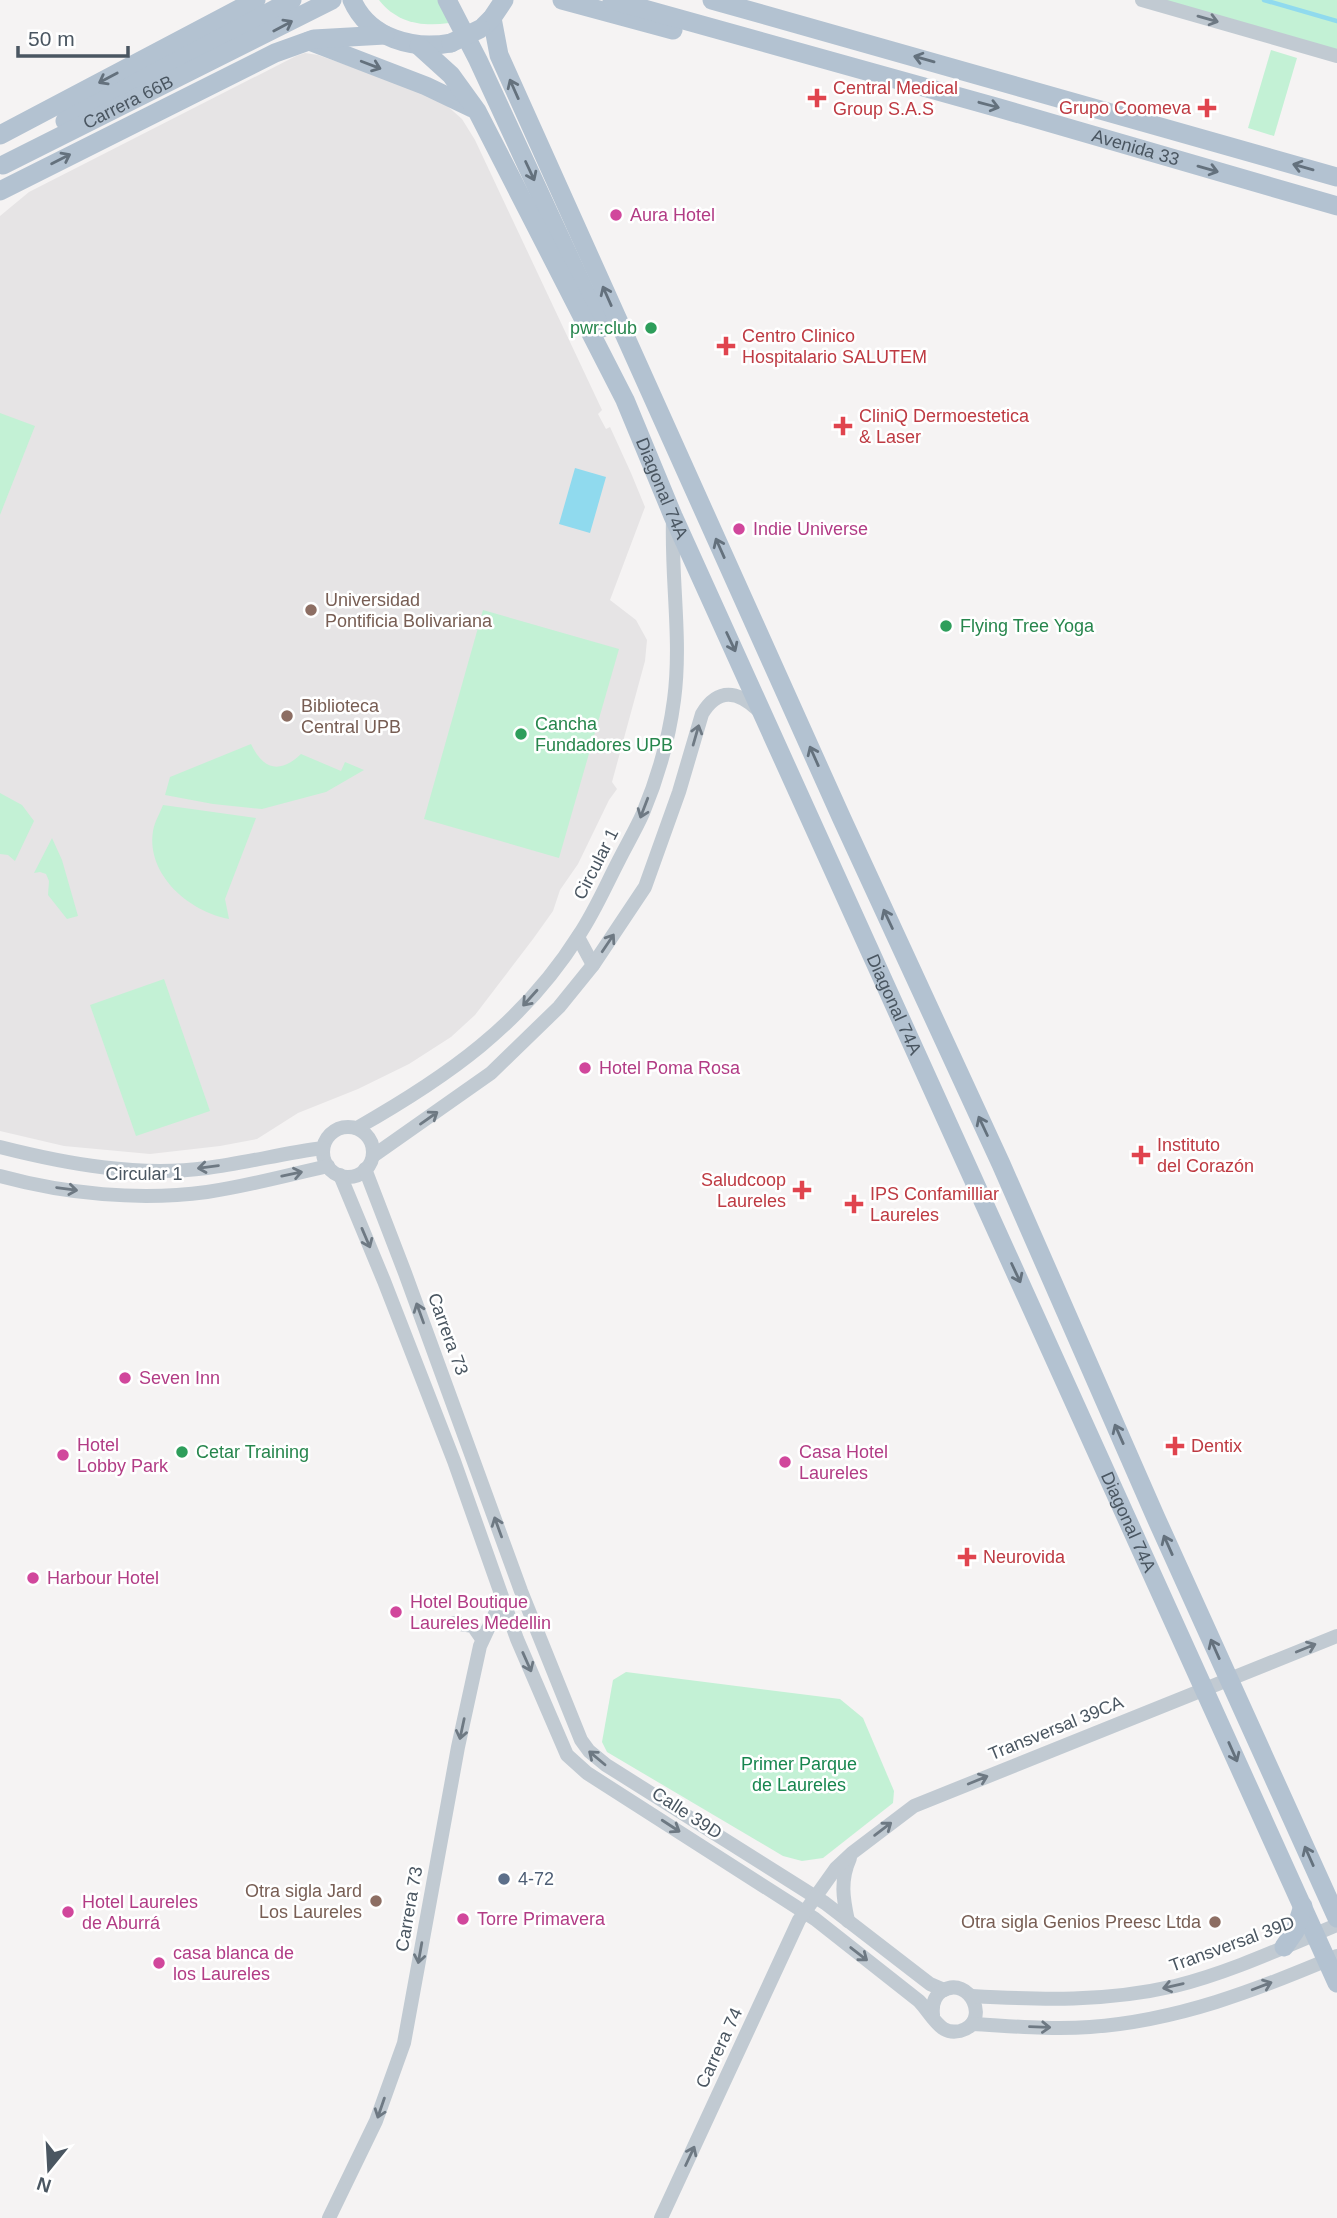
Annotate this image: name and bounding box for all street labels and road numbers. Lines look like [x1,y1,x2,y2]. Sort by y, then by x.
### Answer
street label: Carrera 66B [80,71,176,133]
street label: Avenida 33 [1090,125,1181,170]
street label: Diagonal 74A [632,435,692,542]
street label: Circular 1 [570,825,622,903]
street label: Diagonal 74A [863,951,925,1058]
street label: Circular 1 [105,1164,183,1184]
street label: Carrera 73 [424,1290,472,1378]
street label: Diagonal 74A [1097,1469,1160,1575]
street label: Transversal 39CA [986,1692,1126,1764]
street label: Calle 39D [648,1783,726,1843]
street label: Carrera 73 [392,1865,426,1953]
street label: Transversal 39D [1167,1912,1297,1976]
street label: Carrera 74 [692,2005,746,2091]

